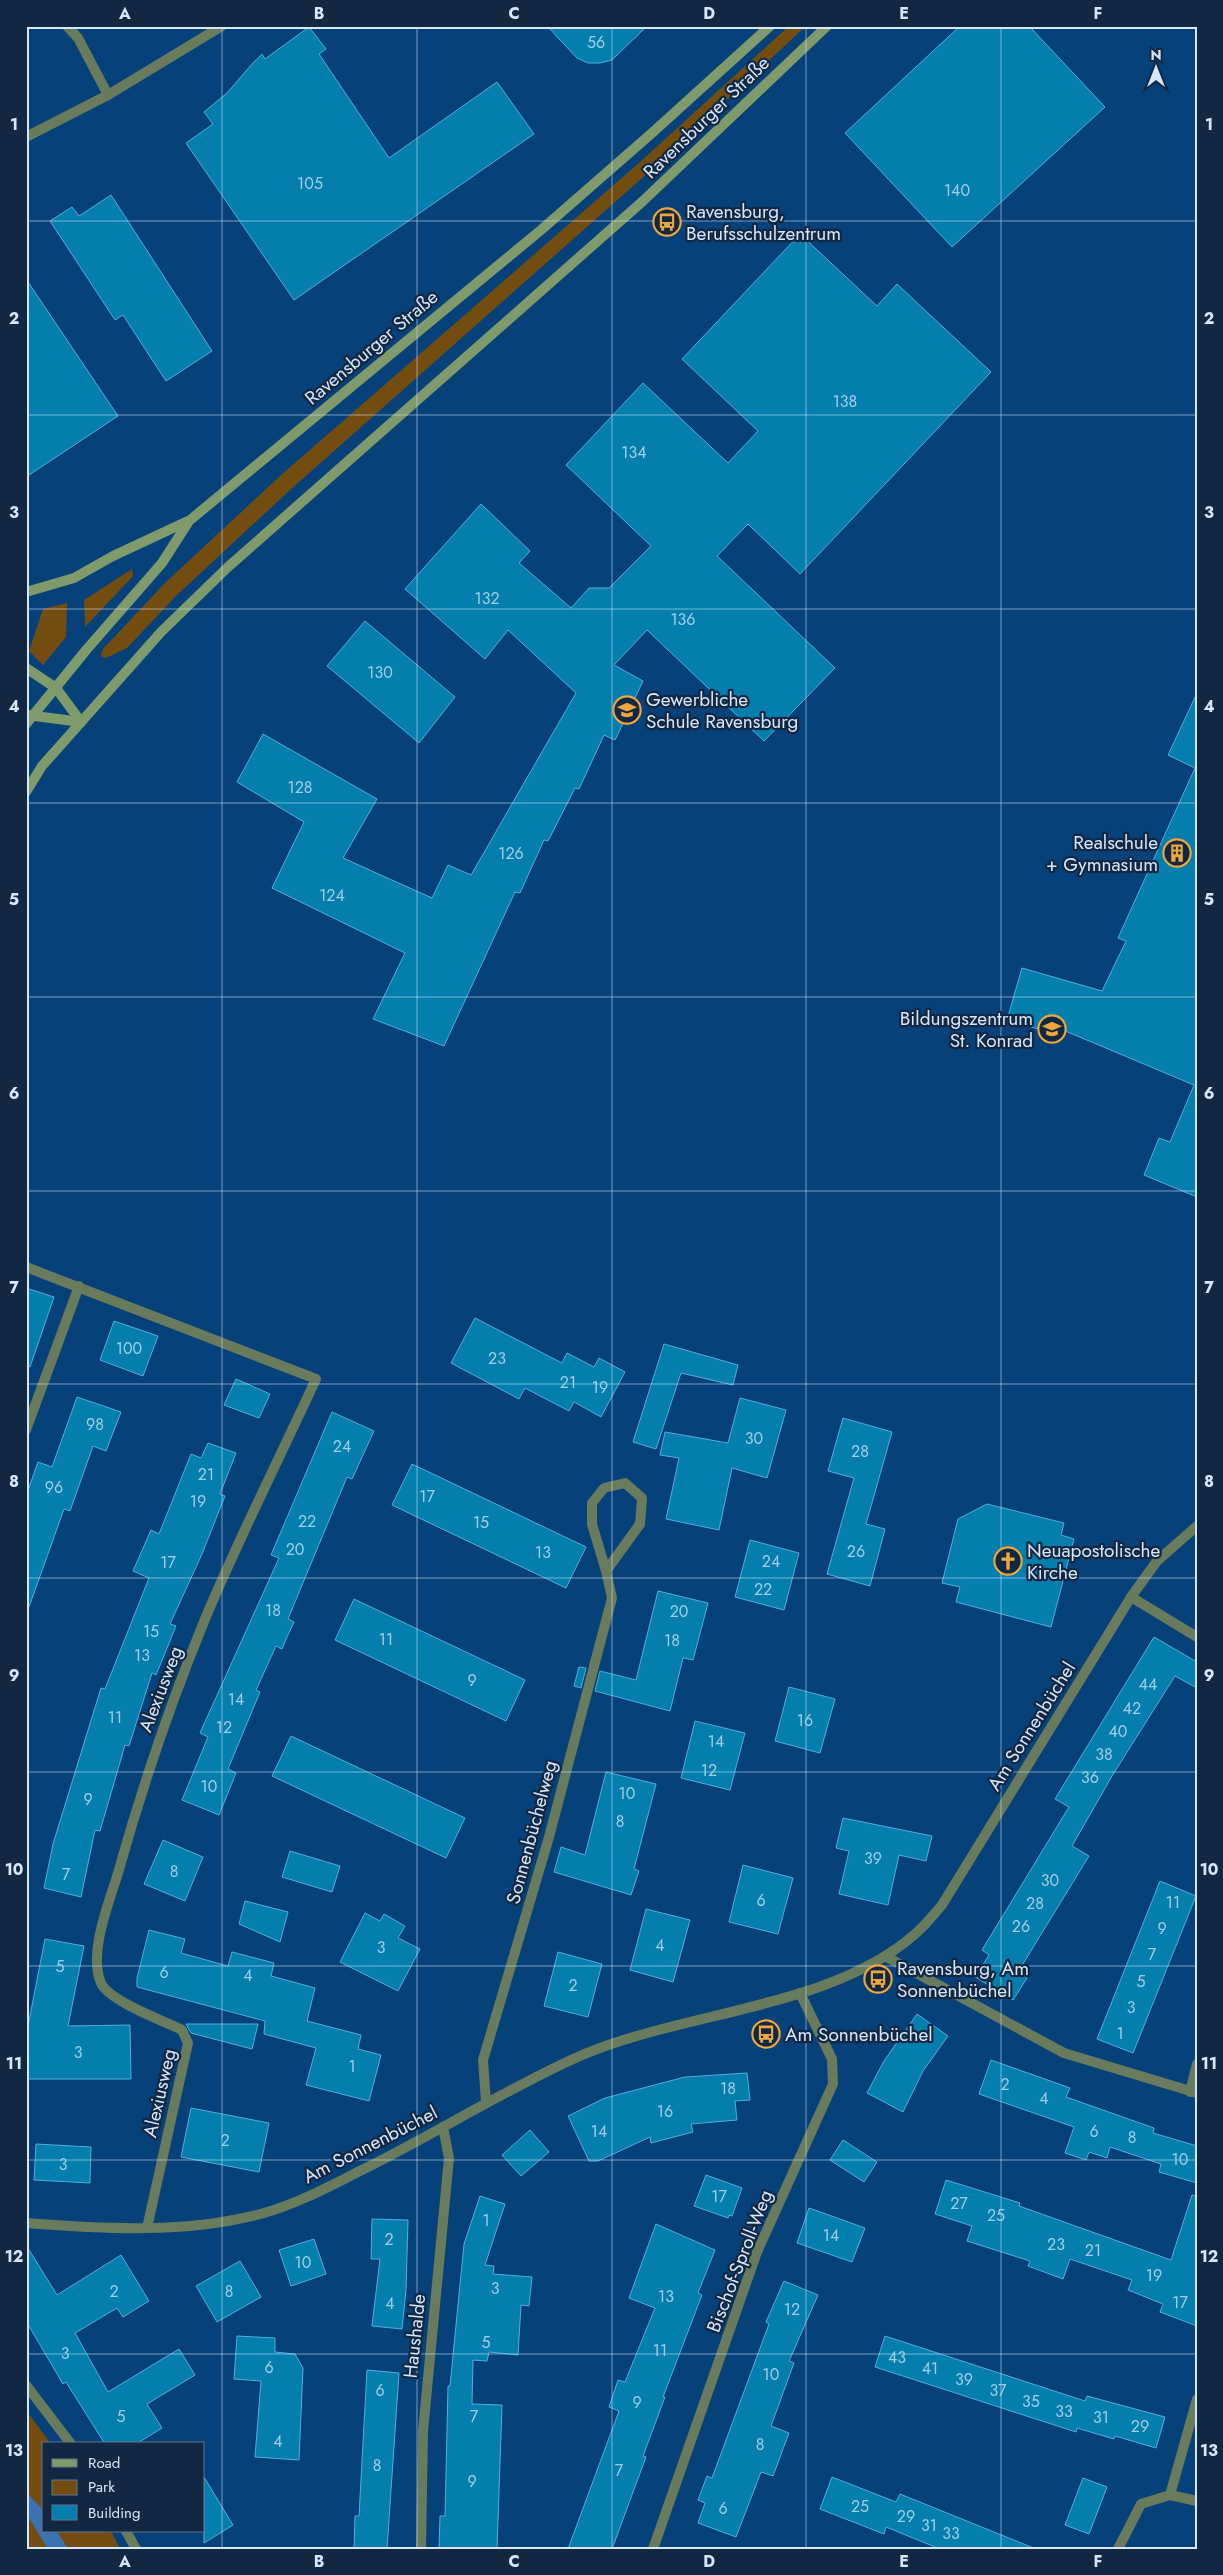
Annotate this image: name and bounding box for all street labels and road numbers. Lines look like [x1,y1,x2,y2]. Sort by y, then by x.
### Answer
street label: Ravensburger Straße [637,50,776,185]
street label: Ravensburger Straße [299,283,444,411]
street label: Alexiusweg [132,1642,189,1736]
street label: Am Sonnenbüchel [981,1657,1082,1796]
street label: Sonnenbüchelweg [499,1757,564,1907]
street label: Alexiusweg [136,2046,183,2140]
street label: Am Sonnenbüchel [298,2099,442,2190]
street label: Bischof-Sproll-Weg [700,2186,779,2336]
street label: Haushalde [397,2292,432,2379]

